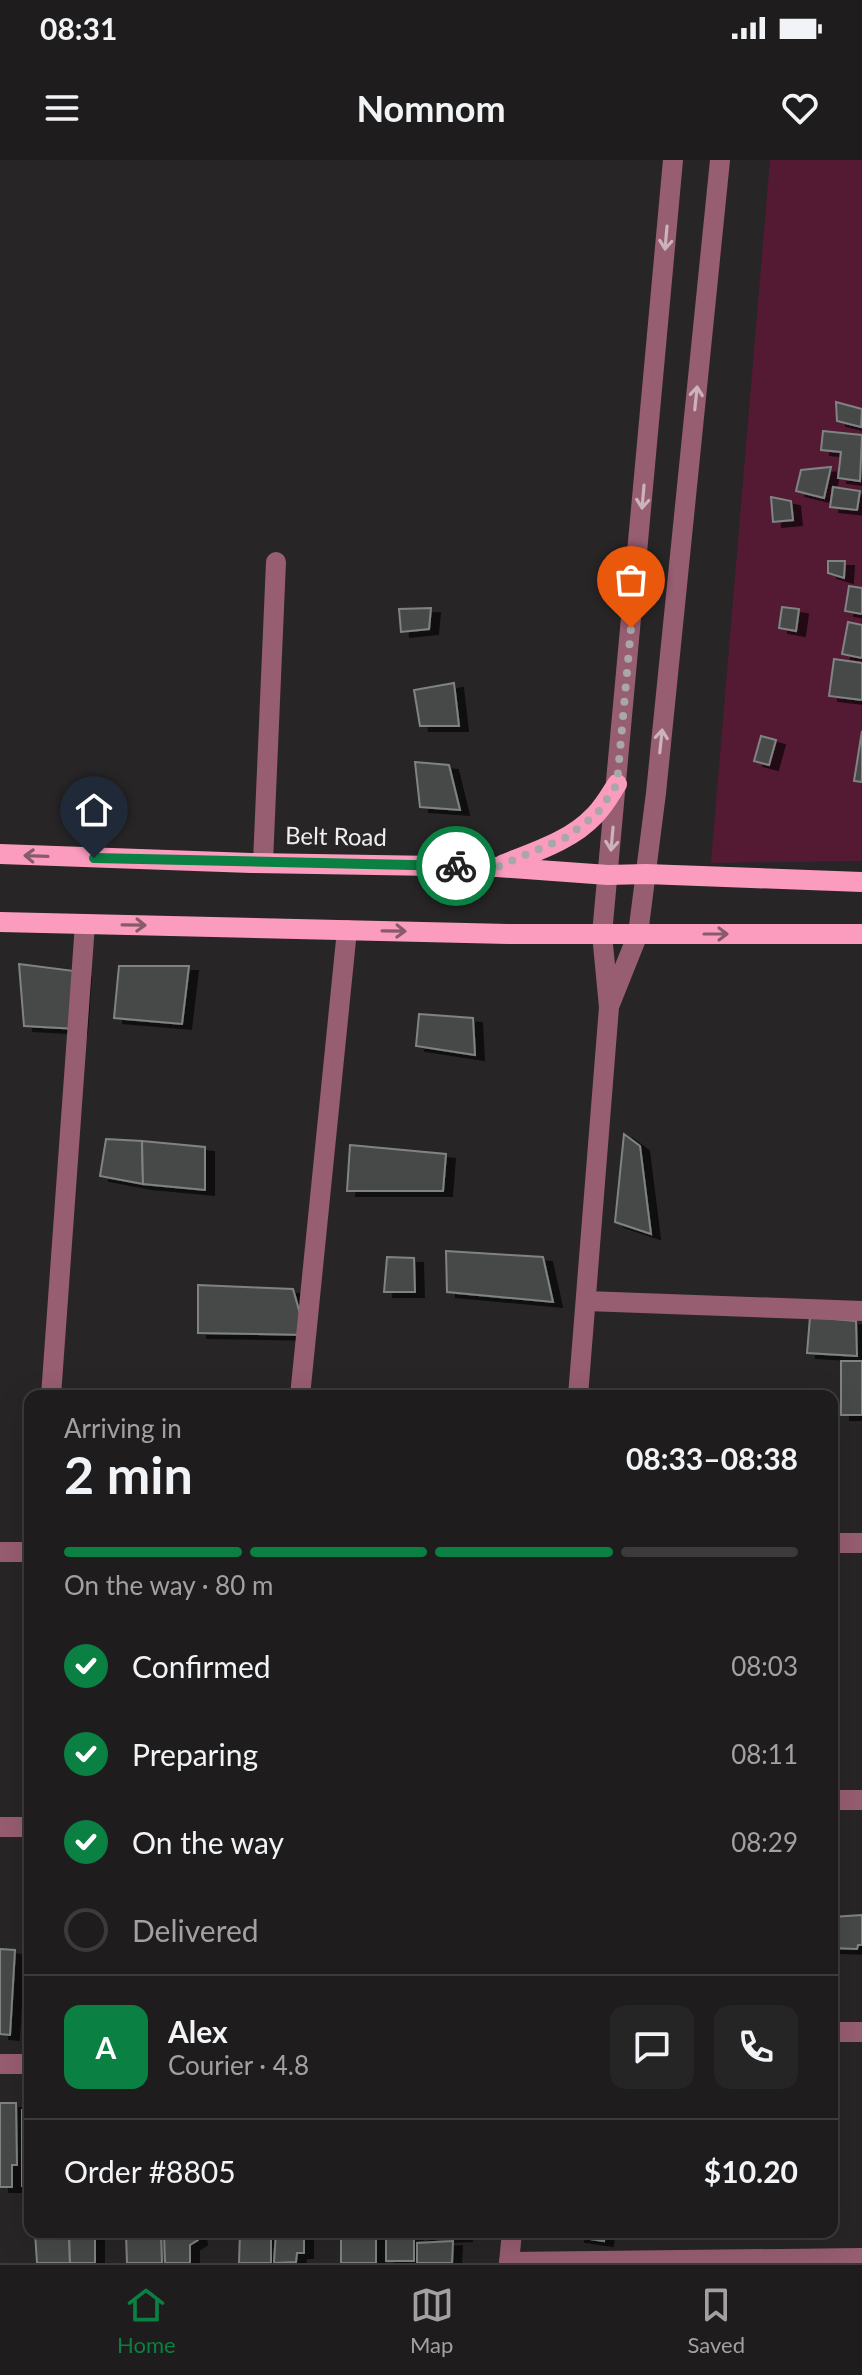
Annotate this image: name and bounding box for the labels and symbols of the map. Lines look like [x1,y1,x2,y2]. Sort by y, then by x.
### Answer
one-way arrow [658,224,673,251]
one-way arrow [689,385,704,412]
one-way arrow [635,483,650,510]
pin [597,546,665,628]
one-way arrow [654,728,669,754]
pin [60,776,128,858]
street label: Belt Road [285,820,387,851]
one-way arrow [604,825,619,852]
courier [416,826,496,906]
one-way arrow [23,848,50,863]
one-way arrow [120,918,147,933]
one-way arrow [380,923,407,939]
one-way arrow [702,926,729,942]

